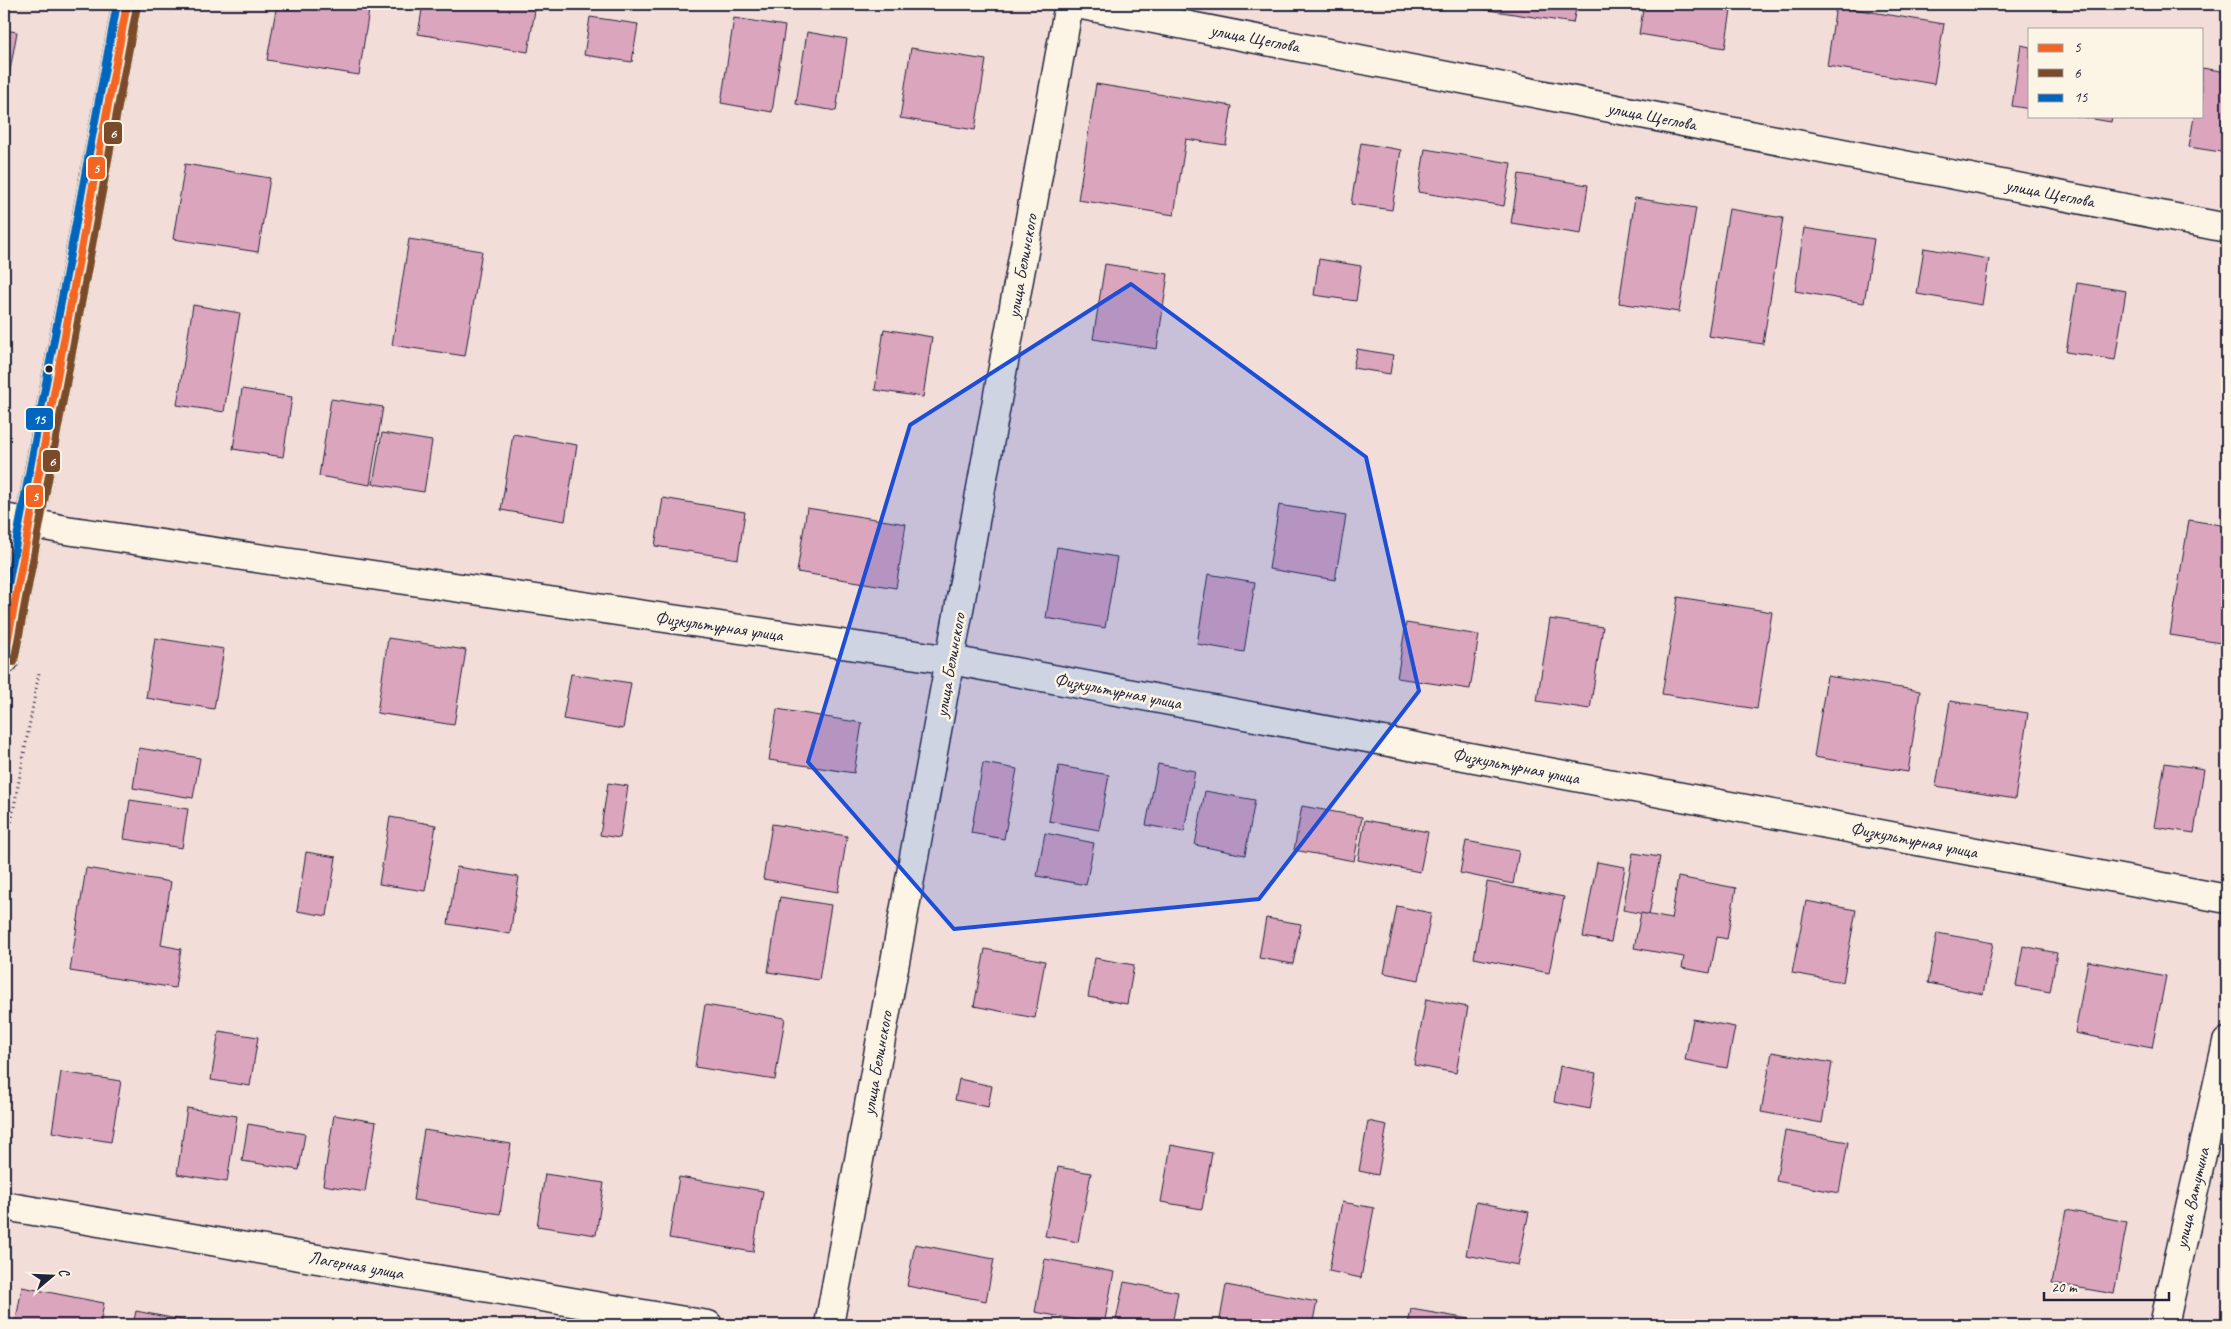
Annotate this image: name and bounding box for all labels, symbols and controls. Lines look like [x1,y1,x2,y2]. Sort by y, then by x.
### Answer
street label: улица Щеглова [1208,18,1303,58]
legend [2028,28,2204,118]
text: 5 [2074,38,2082,57]
text: 6 [2074,64,2082,83]
text: 15 [2074,88,2089,107]
street label: улица Щеглова [1605,96,1700,136]
line badge: 6 [103,121,123,145]
text: 6 [110,125,118,142]
line badge: 5 [87,156,106,180]
text: 5 [93,160,101,177]
street label: улица Щеглова [2003,173,2098,213]
street label: улица Белинского [1002,211,1042,321]
unlabelled marker [44,364,54,374]
line badge: 15 [25,407,54,431]
text: 15 [33,411,47,428]
line badge: 6 [42,449,61,473]
text: 6 [49,453,57,470]
line badge: 5 [25,484,44,508]
text: 5 [32,488,40,505]
street label: Физкультурная улица [653,606,786,647]
street label: улица Белинского [930,610,970,720]
street label: Физкультурная улица [1052,668,1185,715]
street label: Физкультурная улица [1450,743,1583,790]
street label: Физкультурная улица [1848,817,1981,864]
street label: улица Белинского [857,1008,897,1118]
street label: улица Ватутина [2169,1144,2215,1252]
street label: Лагерная улица [307,1246,406,1284]
north arrow [28,1252,78,1302]
text: С [55,1266,74,1280]
scale bar [2044,1269,2168,1301]
text: 20 m [2051,1278,2078,1297]

